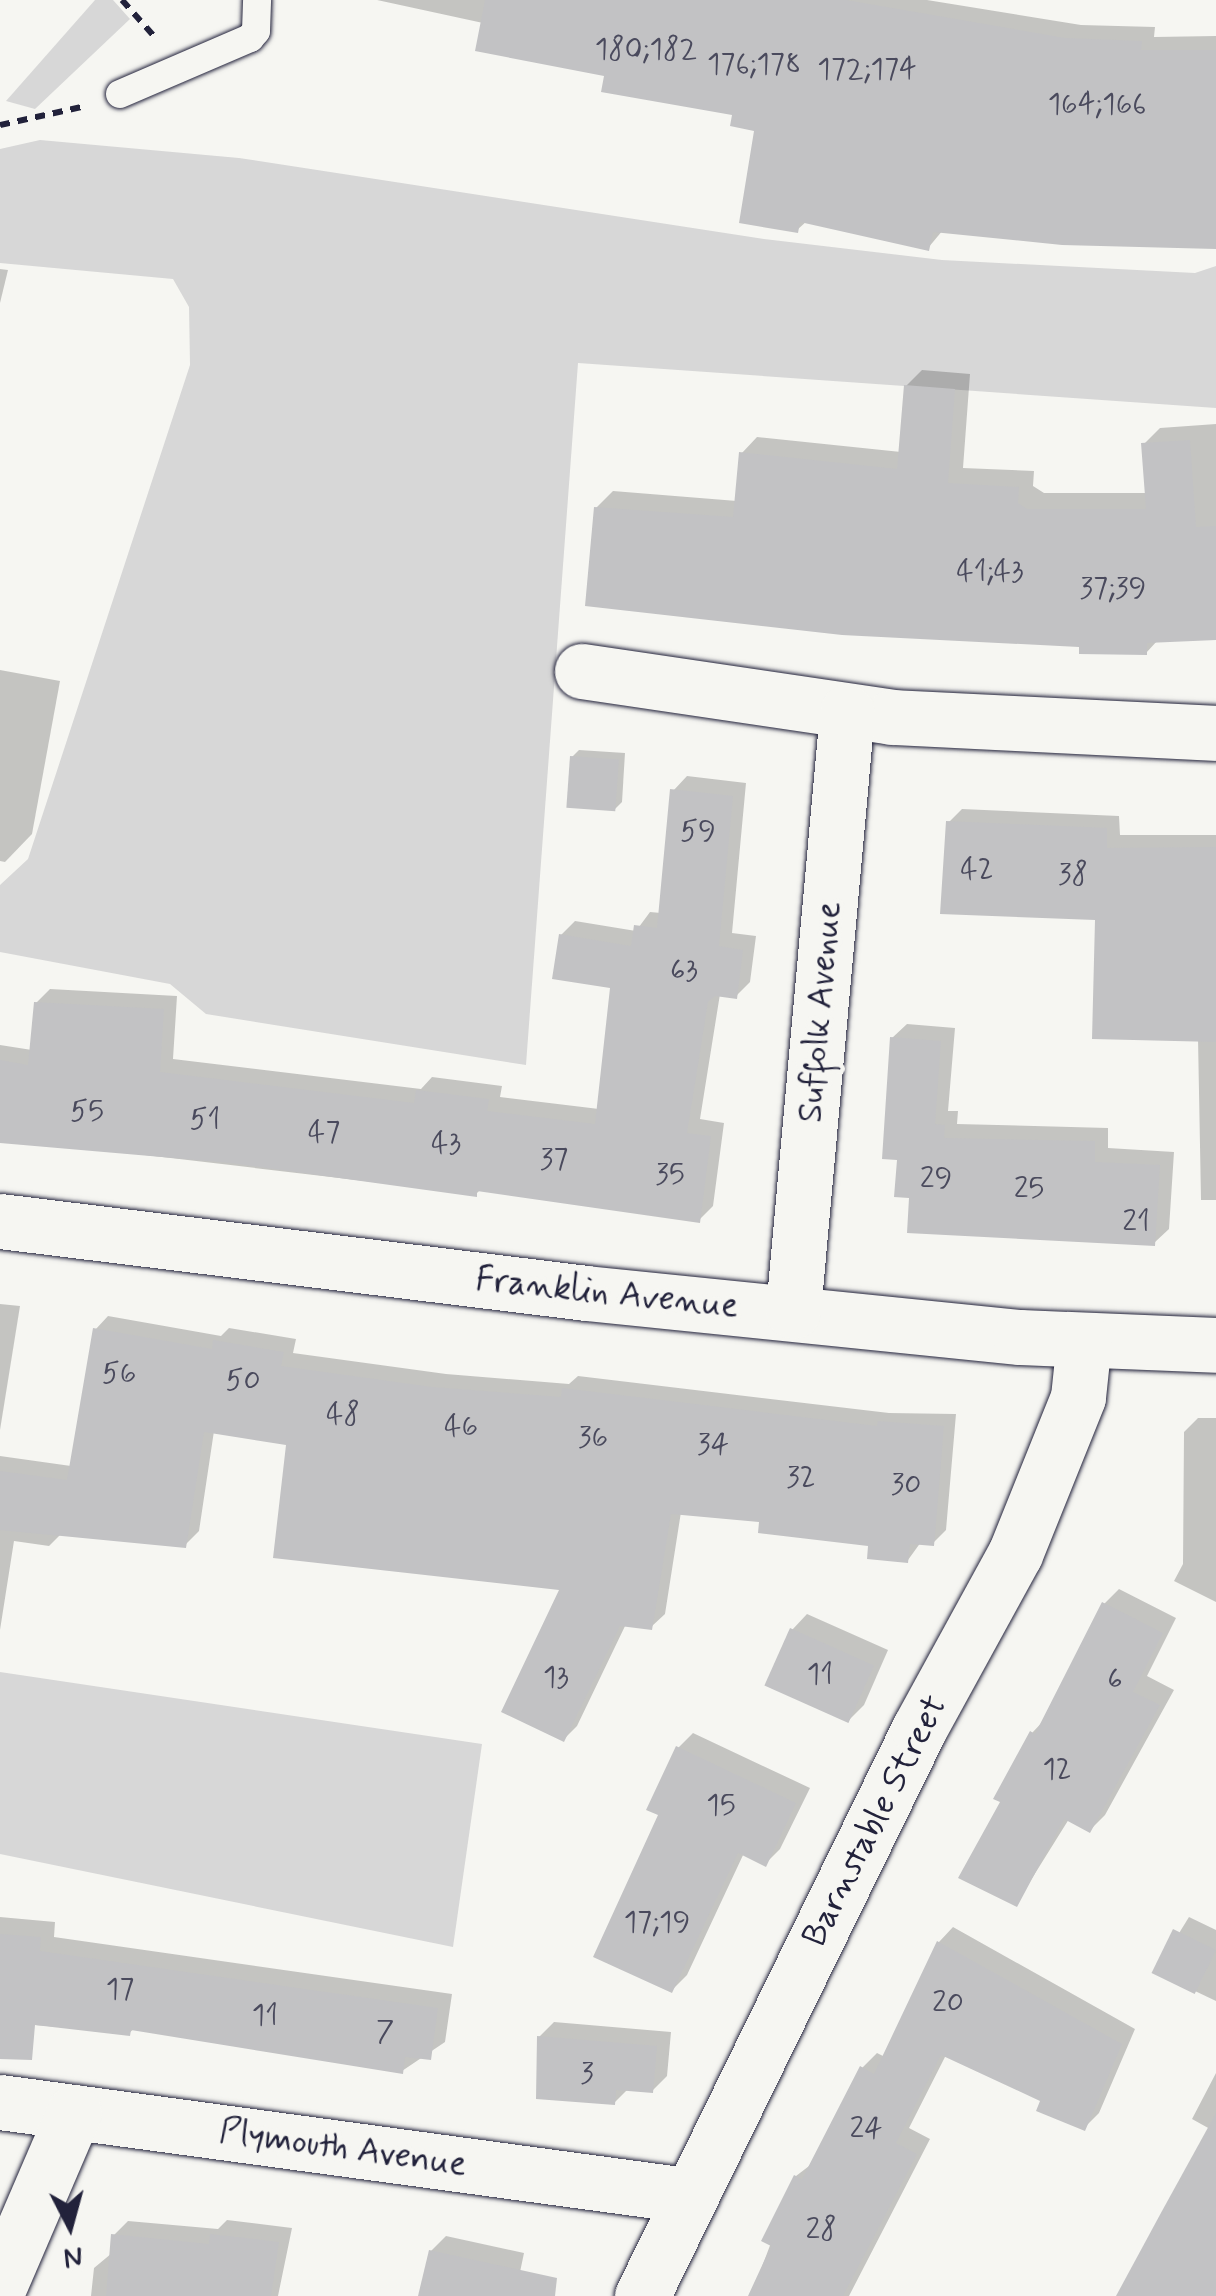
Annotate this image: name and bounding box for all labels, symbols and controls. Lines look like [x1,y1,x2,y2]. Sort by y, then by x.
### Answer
house number: 180;182 [595,32,697,68]
house number: 176;178 [707,47,801,83]
house number: 172;174 [817,52,917,88]
house number: 164;166 [1048,87,1146,123]
house number: 41;43 [956,554,1024,590]
house number: 37;39 [1080,571,1146,607]
house number: 59 [680,814,716,850]
house number: 42 [960,852,994,888]
house number: 38 [1058,857,1088,893]
street label: Suffolk Avenue [789,899,851,1125]
house number: 63 [670,953,698,989]
house number: 55 [70,1094,104,1130]
house number: 51 [190,1102,220,1138]
house number: 47 [308,1115,340,1151]
house number: 43 [431,1126,461,1162]
house number: 37 [540,1142,568,1178]
house number: 35 [655,1157,685,1193]
house number: 29 [920,1161,952,1197]
house number: 25 [1014,1171,1044,1207]
house number: 21 [1122,1204,1150,1240]
street label: Franklin Avenue [479,1259,735,1327]
house number: 56 [102,1356,136,1392]
house number: 50 [225,1363,261,1399]
house number: 48 [326,1397,360,1433]
house number: 46 [444,1409,478,1445]
house number: 36 [578,1420,608,1456]
house number: 34 [697,1427,729,1463]
house number: 32 [786,1460,816,1496]
house number: 30 [891,1467,921,1503]
house number: 11 [807,1657,833,1693]
house number: 13 [543,1660,569,1696]
house number: 6 [1107,1662,1123,1698]
street label: Barnstable Street [794,1689,956,1953]
house number: 12 [1042,1752,1072,1788]
house number: 15 [706,1788,736,1824]
house number: 17;19 [624,1905,690,1941]
house number: 17 [106,1972,134,2008]
house number: 20 [932,1985,964,2021]
house number: 11 [252,1998,278,2034]
house number: 7 [376,2014,394,2050]
house number: 3 [580,2056,594,2092]
street label: Plymouth Avenue [217,2110,469,2186]
house number: 24 [850,2111,882,2147]
north arrow [20,2176,120,2276]
house number: 28 [805,2212,837,2248]
text: N [62,2237,84,2276]

